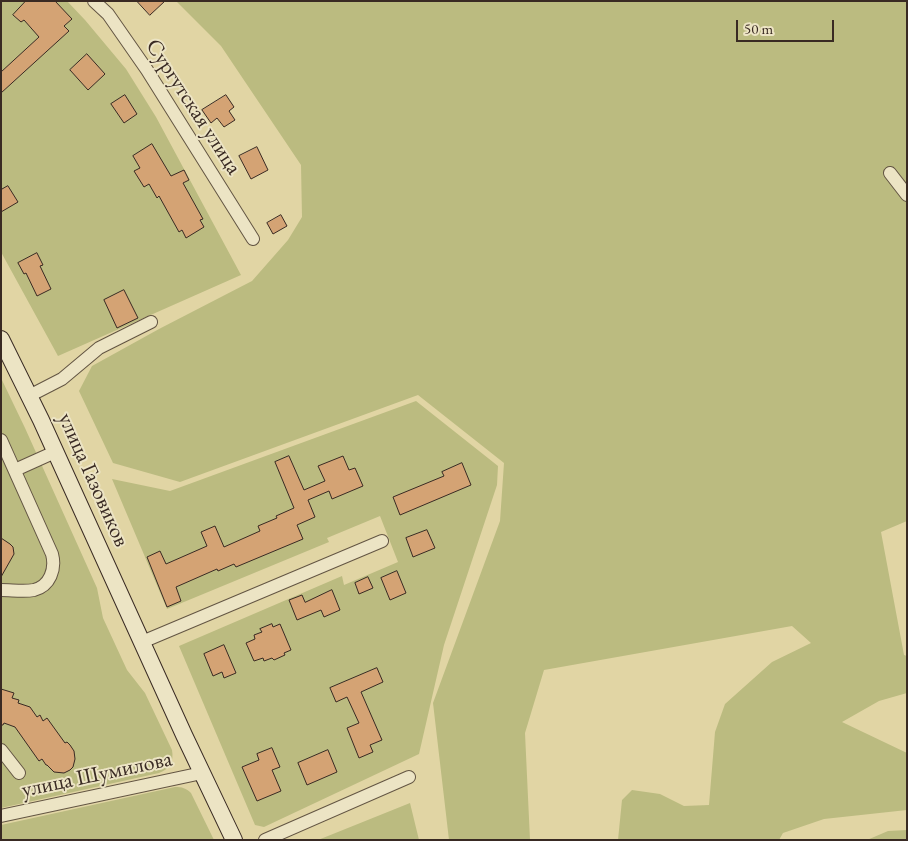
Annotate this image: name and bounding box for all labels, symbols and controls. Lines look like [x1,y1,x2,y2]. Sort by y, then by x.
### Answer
scale bar [738,10,836,42]
text: 50 m [744,19,773,38]
street label: Сургутская улица [139,34,247,180]
street label: улица Газовиков [52,409,134,551]
street label: улица Шумилова [19,746,175,804]

